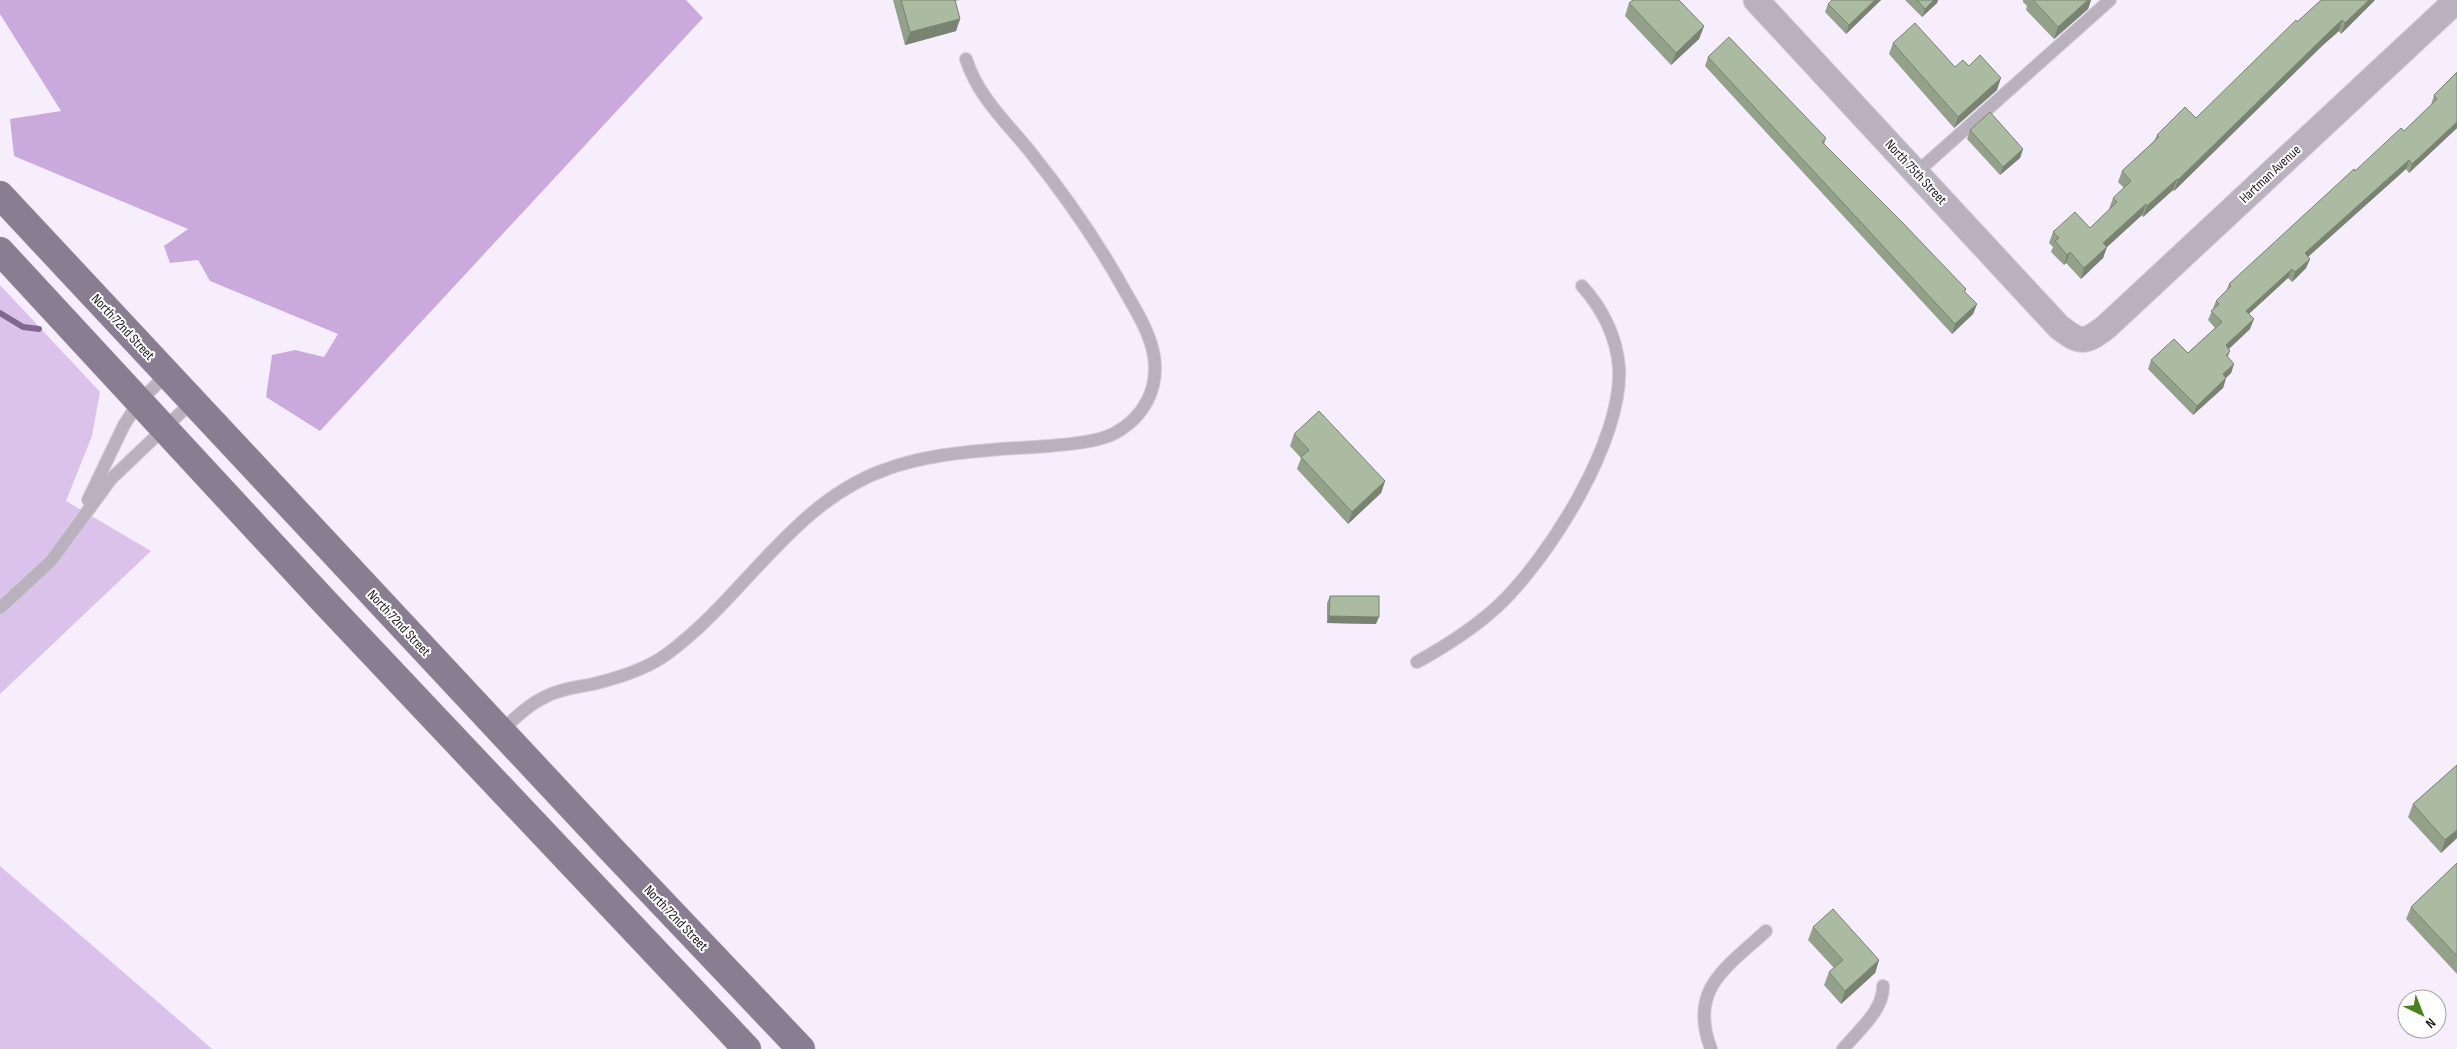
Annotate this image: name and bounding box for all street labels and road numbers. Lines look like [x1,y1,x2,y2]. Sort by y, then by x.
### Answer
street label: North 75th Street [1882,136,1950,208]
street label: Hartman Avenue [2236,141,2304,207]
street label: North 72nd Street [88,290,158,364]
street label: North 72nd Street [364,586,434,660]
street label: North 72nd Street [641,882,711,954]

